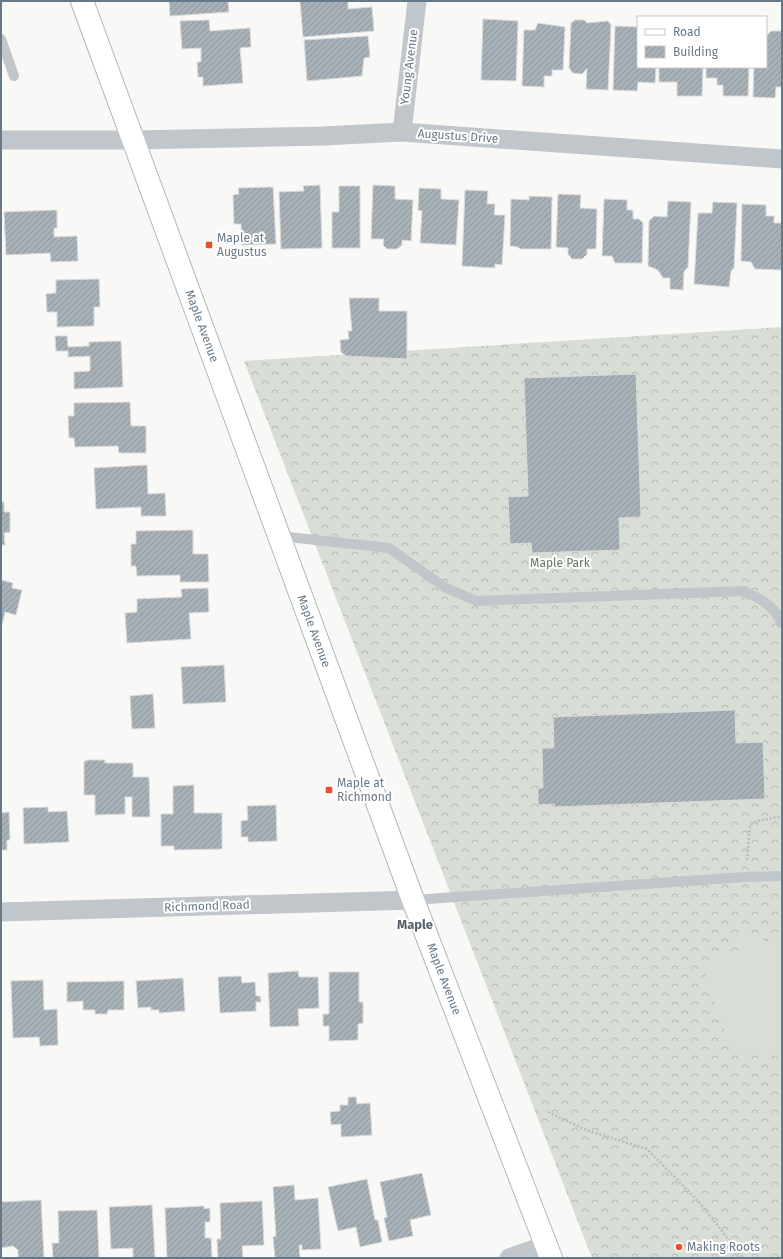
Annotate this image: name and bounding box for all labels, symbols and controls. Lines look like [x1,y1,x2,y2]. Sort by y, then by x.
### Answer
legend [637,16,767,68]
text: Road [673,25,701,39]
street label: Young Avenue [397,28,421,106]
text: Building [673,45,719,59]
street label: Augustus Drive [417,126,499,146]
place label: Maple at Augustus [217,231,267,259]
marker: Maple at Augustus [204,240,214,250]
street label: Maple Avenue [182,288,222,364]
park label: Maple Park [530,556,591,570]
street label: Maple Avenue [294,593,334,669]
place label: Maple at Richmond [337,776,392,804]
marker: Maple at Richmond [324,785,334,795]
street label: Richmond Road [164,898,250,914]
district label: Maple [397,917,433,932]
street label: Maple Avenue [424,941,464,1017]
place label: Making Roots [687,1240,760,1254]
marker: Making Roots [674,1242,684,1252]

